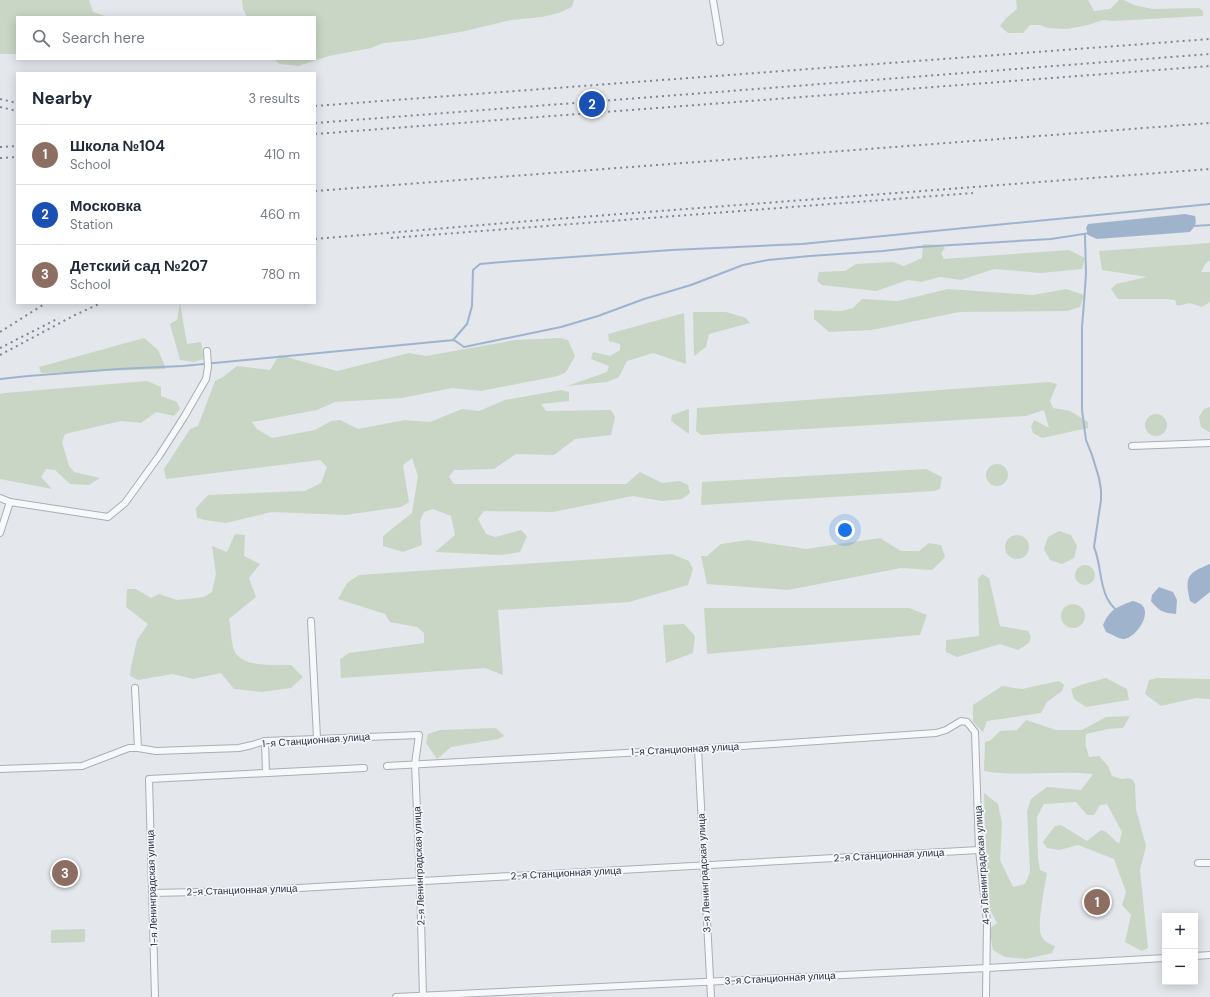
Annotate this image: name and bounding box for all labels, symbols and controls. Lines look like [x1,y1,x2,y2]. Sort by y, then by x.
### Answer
search box [16,16,316,60]
icon: search [30,27,52,49]
text: Search here [62,28,145,48]
text: Nearby [32,87,92,109]
pin: 2 [579,89,605,119]
text: 3 results [248,90,300,107]
text: Школа №104 [70,136,165,156]
text: 1 [43,146,47,163]
text: 410 m [264,146,300,163]
text: School [70,156,111,173]
text: Московка [70,196,141,216]
text: 2 [41,206,49,223]
text: 460 m [260,206,300,223]
text: Station [70,216,113,233]
text: Детский сад №207 [70,256,208,276]
text: 3 [41,266,49,283]
text: 780 m [261,266,300,283]
text: School [70,276,111,293]
your location [835,520,855,540]
street label: 1-я Станционная улица [261,730,371,750]
street label: 1-я Станционная улица [631,740,740,758]
street label: 4-я Ленинградская улица [971,804,993,925]
street label: 2-я Ленинградская улица [410,806,428,926]
street label: 3-я Ленинградская улица [694,813,714,933]
street label: 1-я Ленинградская улица [143,829,161,947]
street label: 2-я Станционная улица [833,846,945,864]
pin: 3 [52,858,78,888]
street label: 2-я Станционная улица [510,864,622,882]
street label: 2-я Станционная улица [186,882,298,898]
pin: 1 [1084,887,1110,917]
map controls [1162,913,1198,985]
button: + [1162,913,1198,949]
button: − [1162,949,1198,985]
street label: 3-я Станционная улица [724,969,836,987]

